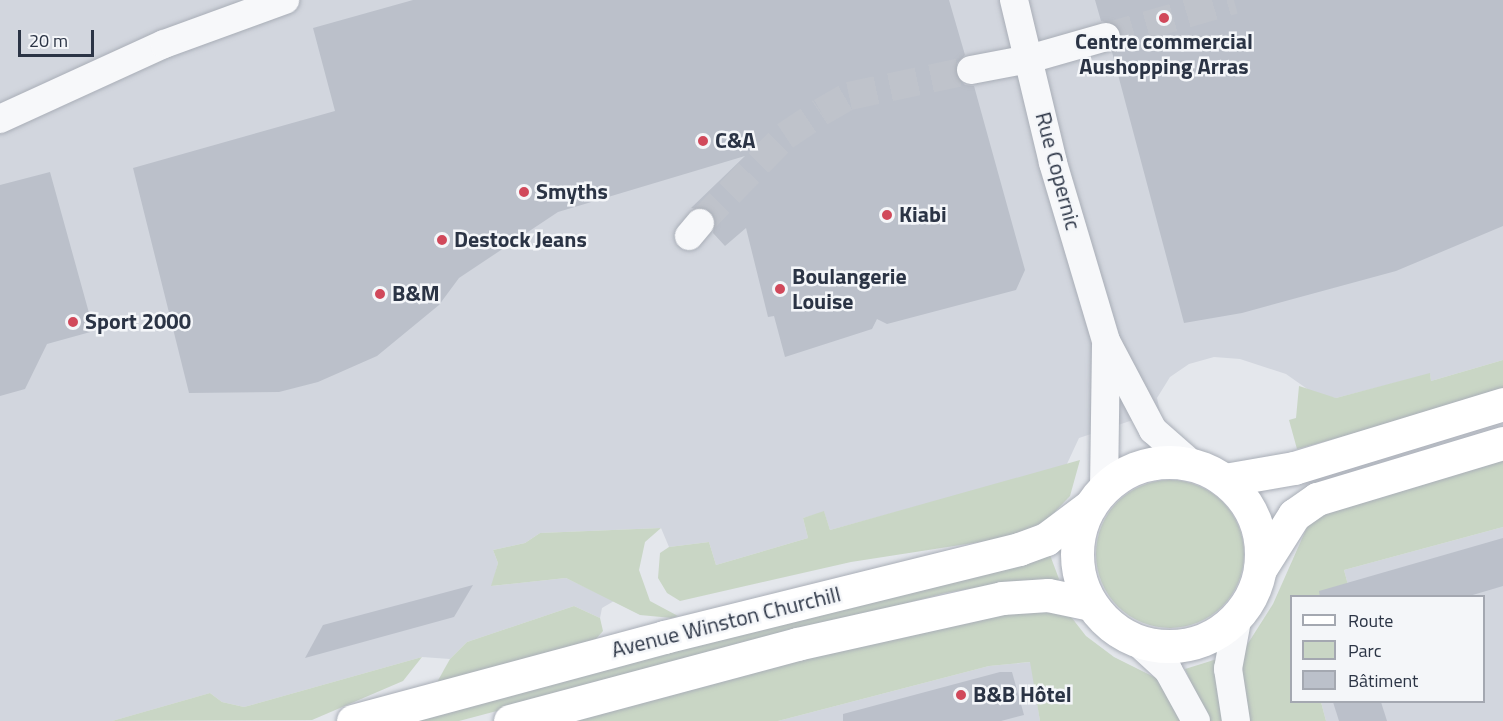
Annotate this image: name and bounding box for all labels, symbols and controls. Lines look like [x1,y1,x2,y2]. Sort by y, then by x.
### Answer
marker: Centre commercial Aushopping Arras [1157,11,1171,25]
scale bar [21,18,98,56]
text: 20 m [29,27,68,54]
place label: Centre commercial Aushopping Arras [1075,28,1253,80]
street label: Rue Copernic [1030,109,1086,233]
place label: C&A [715,128,756,154]
marker: C&A [696,134,710,148]
place label: Smyths [536,179,608,205]
marker: Smyths [517,185,531,199]
place label: Kiabi [899,202,947,228]
marker: Kiabi [880,208,894,222]
place label: Destock Jeans [454,227,587,253]
marker: Destock Jeans [435,233,449,247]
place label: Boulangerie Louise [792,263,907,314]
place label: B&M [392,281,440,307]
marker: Boulangerie Louise [773,282,787,296]
marker: B&M [373,287,387,301]
place label: Sport 2000 [85,309,191,335]
marker: Sport 2000 [66,315,80,329]
street label: Avenue Winston Churchill [609,581,843,663]
legend [1290,595,1485,703]
text: Route [1348,607,1393,634]
text: Parc [1348,637,1382,664]
text: Bâtiment [1348,667,1418,694]
place label: B&B Hôtel [973,682,1072,708]
marker: B&B Hôtel [954,688,968,702]

